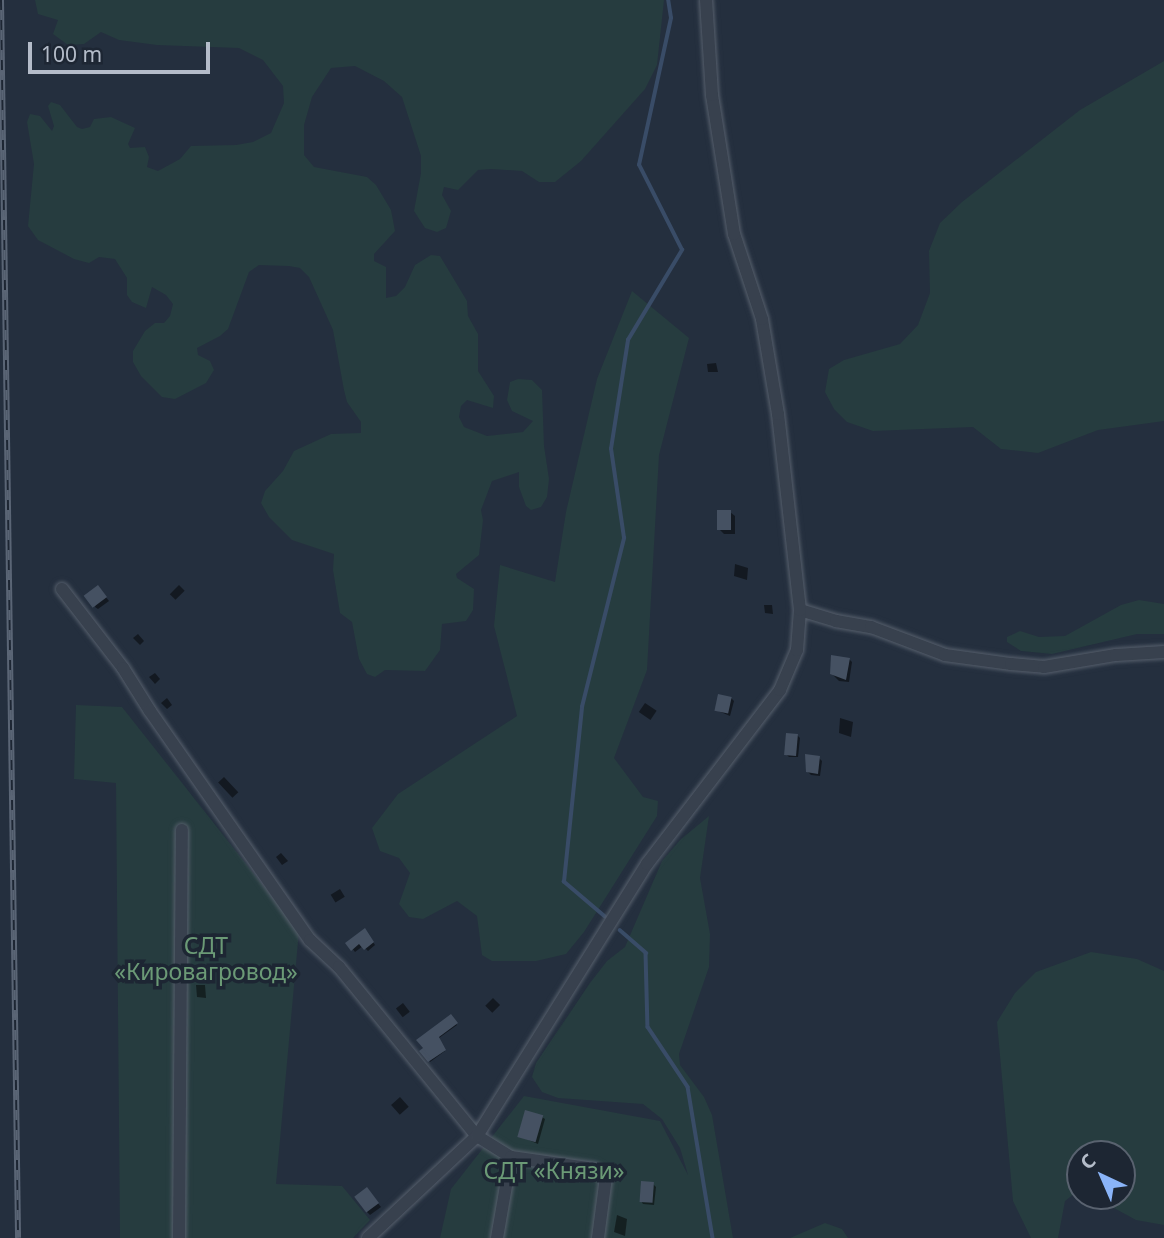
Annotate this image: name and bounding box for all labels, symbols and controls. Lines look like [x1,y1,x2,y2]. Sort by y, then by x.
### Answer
scale bar [32,28,214,72]
text: 100 m [41,40,102,68]
park label: СДТ «Кировагровод» [114,931,298,985]
north arrow [1066,1140,1136,1210]
text: С [1074,1148,1101,1175]
park label: СДТ «Князи» [484,1156,624,1184]

